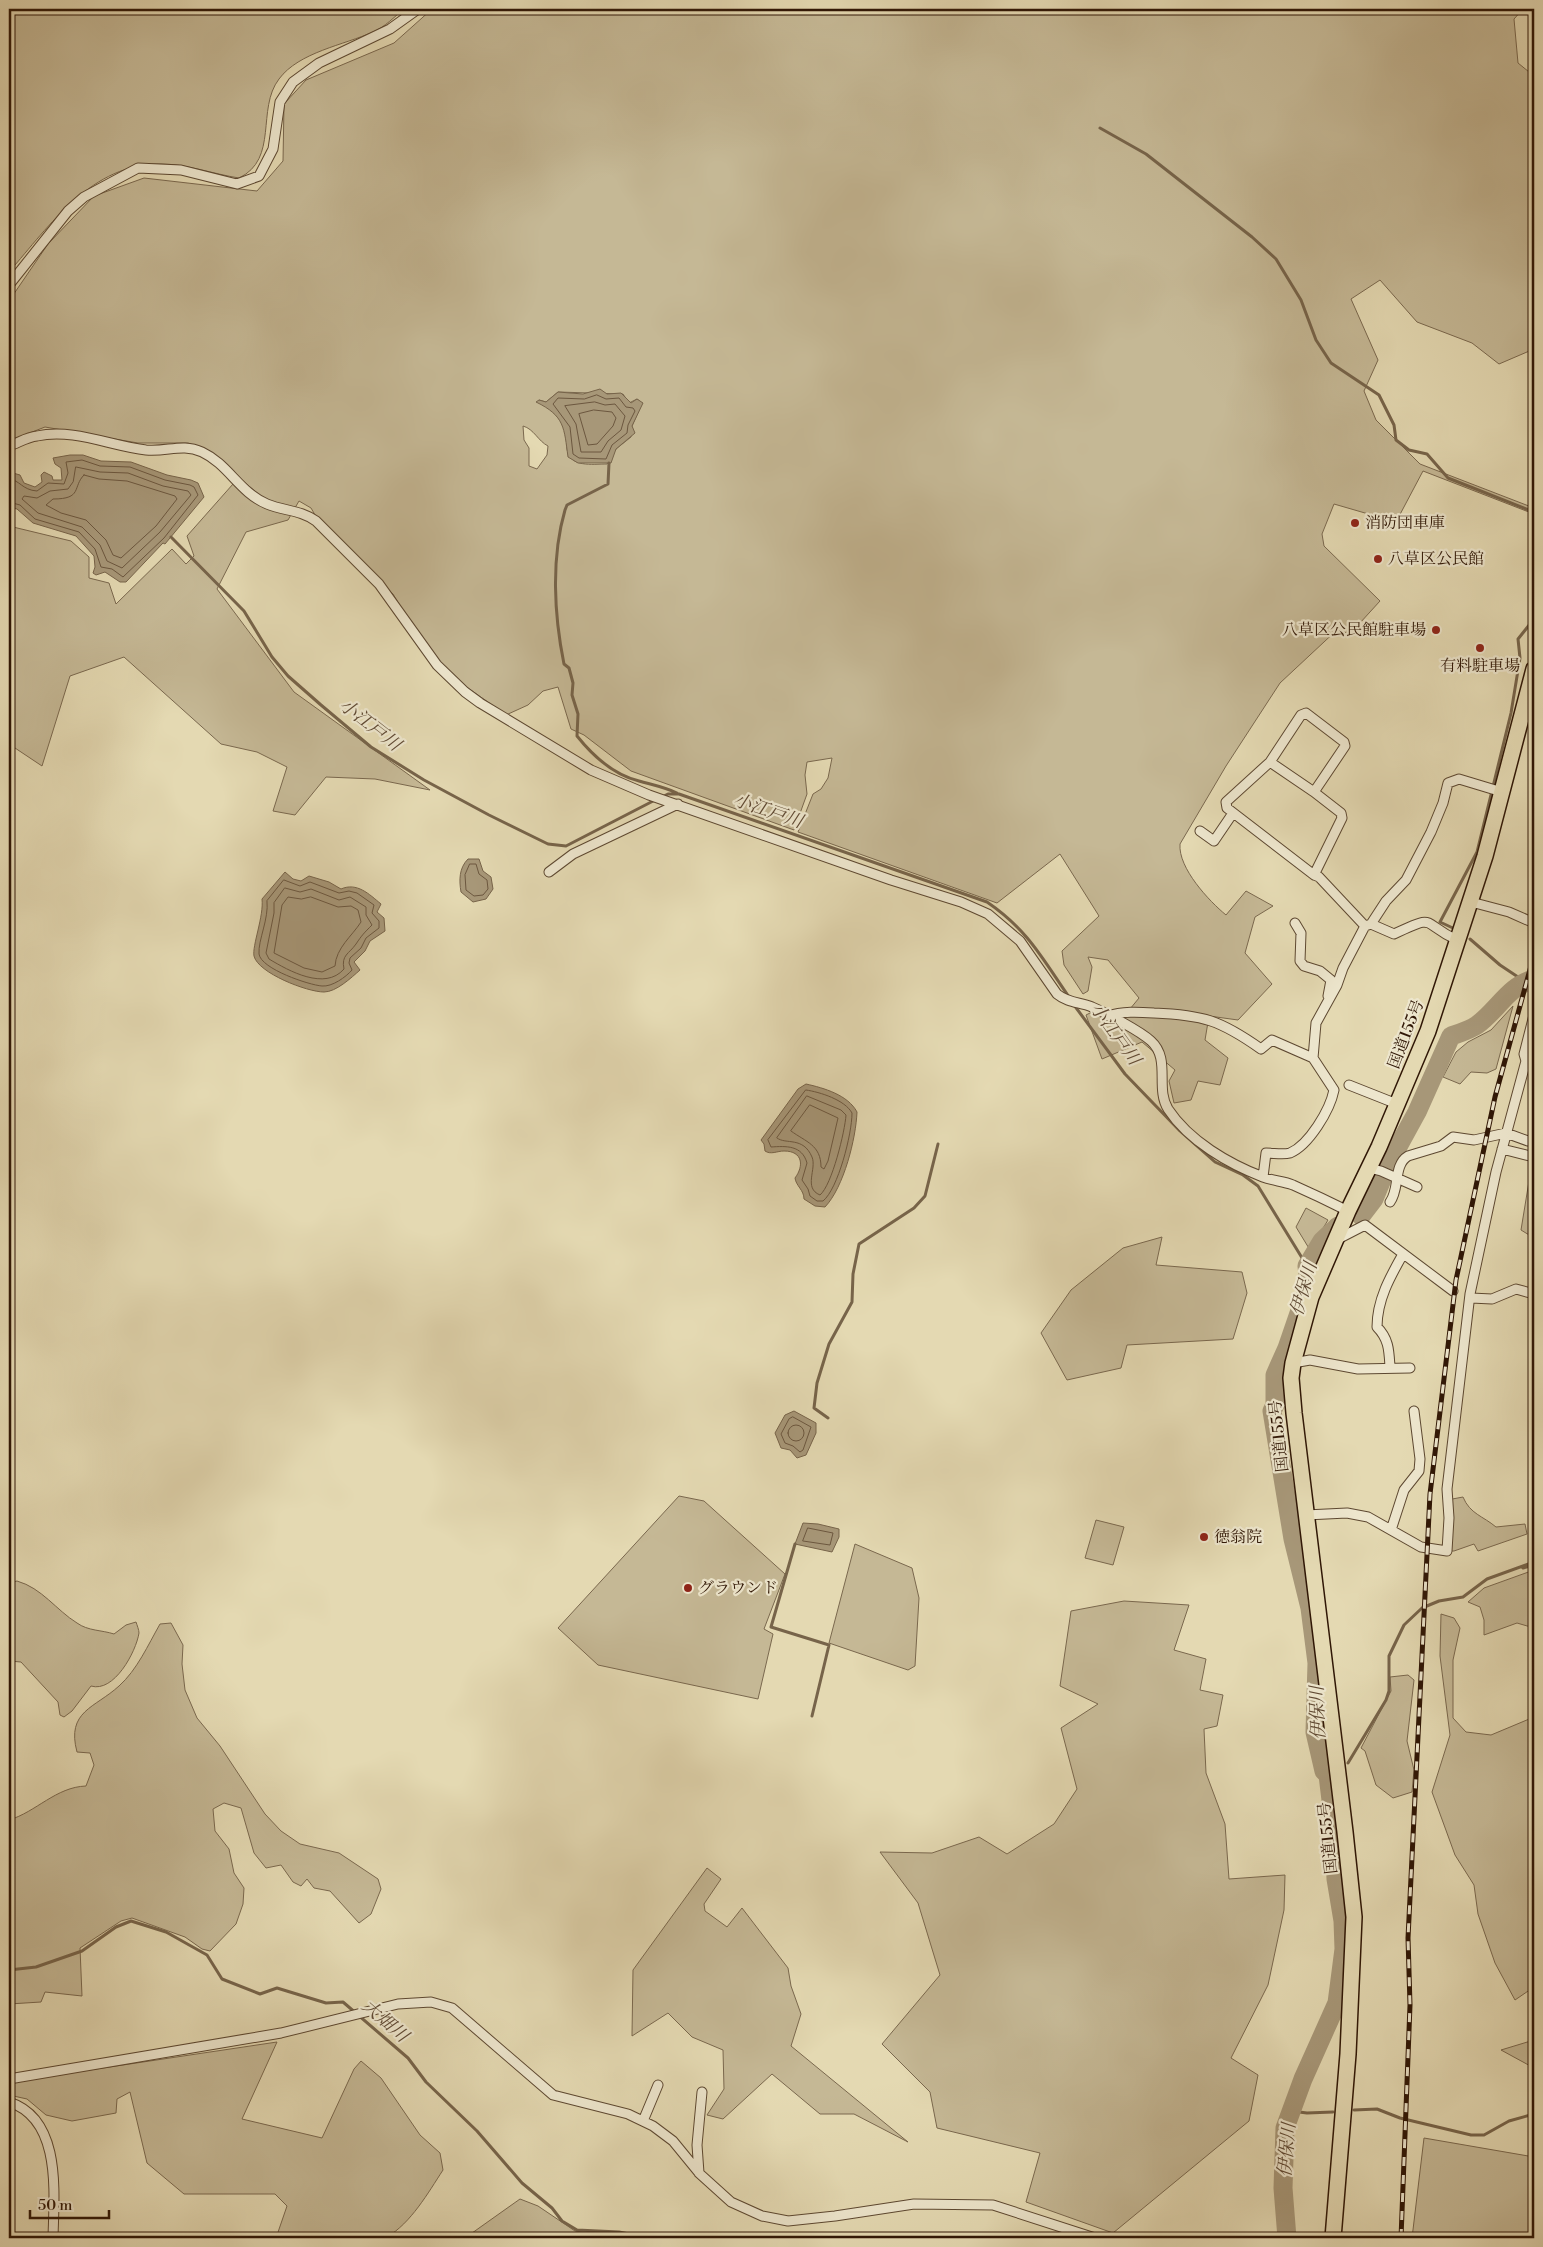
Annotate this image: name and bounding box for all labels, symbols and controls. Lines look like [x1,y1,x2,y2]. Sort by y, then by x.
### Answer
place label: 消防団車庫 [1365,513,1445,533]
marker: 消防団車庫 [1349,517,1361,529]
place label: 八草区公民館 [1388,549,1484,569]
marker: 八草区公民館 [1372,553,1384,565]
place label: 八草区公民館駐車場 [1282,620,1426,640]
marker: 八草区公民館駐車場 [1430,624,1442,636]
marker: 有料駐車場 [1474,642,1486,654]
place label: 有料駐車場 [1440,656,1520,676]
water label: 小江戸川 [335,694,407,757]
water label: 小江戸川 [730,788,808,834]
street label: 国道155号 [1384,997,1428,1071]
water label: 小江戸川 [1085,998,1147,1072]
water label: 伊保川 [1286,1258,1323,1318]
street label: 国道155号 [1265,1399,1293,1473]
place label: 徳翁院 [1214,1527,1262,1547]
marker: 徳翁院 [1198,1531,1210,1543]
place label: グラウンド [698,1578,778,1598]
marker: グラウンド [682,1582,694,1594]
water label: 伊保川 [1305,1684,1330,1740]
street label: 国道155号 [1314,1801,1342,1875]
water label: 大畑川 [357,1995,414,2049]
water label: 伊保川 [1273,2120,1301,2178]
scale bar [30,2187,109,2219]
text: 50 m [38,2196,72,2215]

